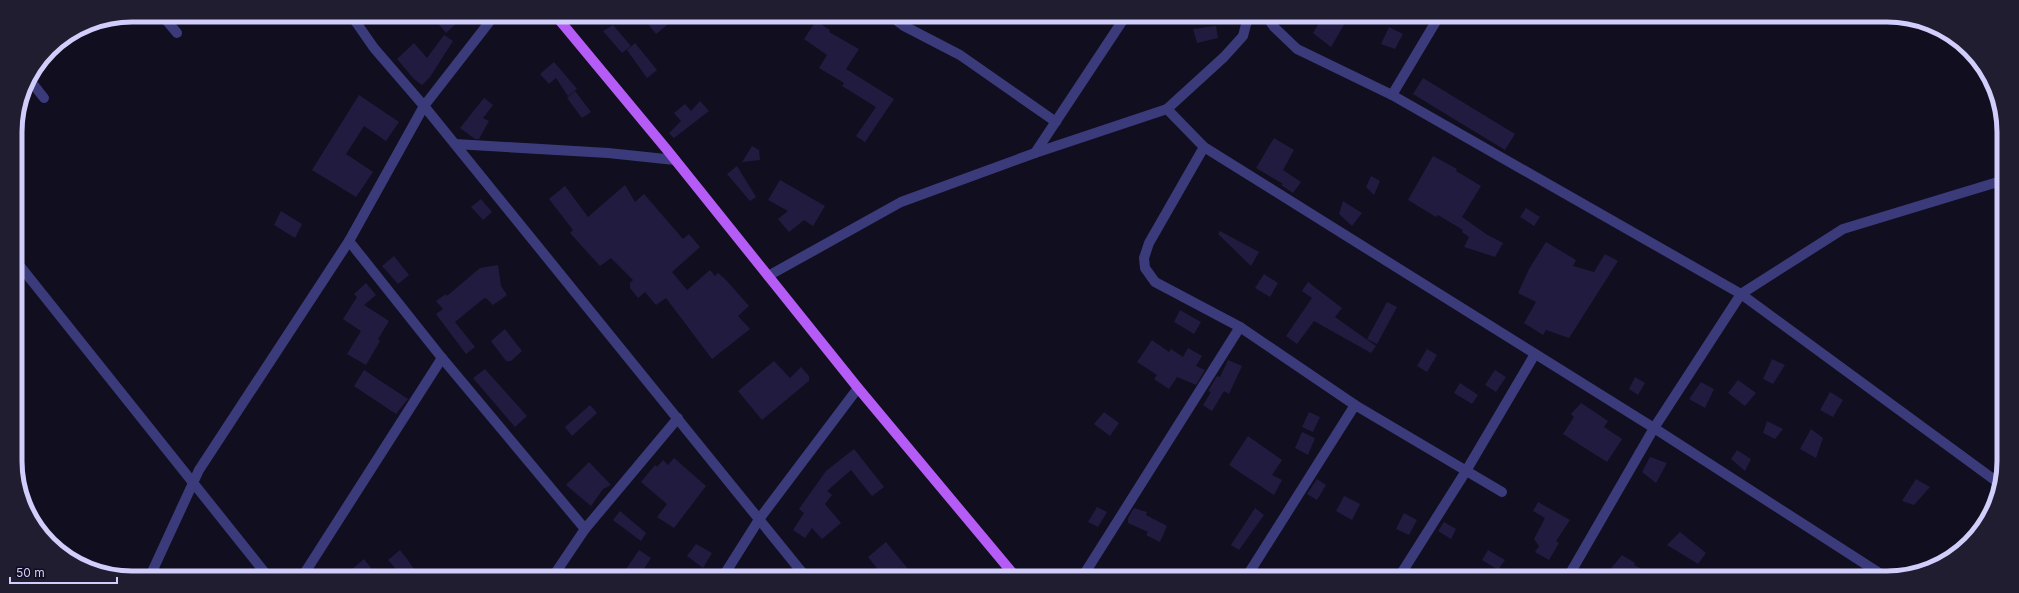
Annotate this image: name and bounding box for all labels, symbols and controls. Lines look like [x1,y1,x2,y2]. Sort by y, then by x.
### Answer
scale bar [10,559,117,585]
text: 50 m [16,565,45,580]

